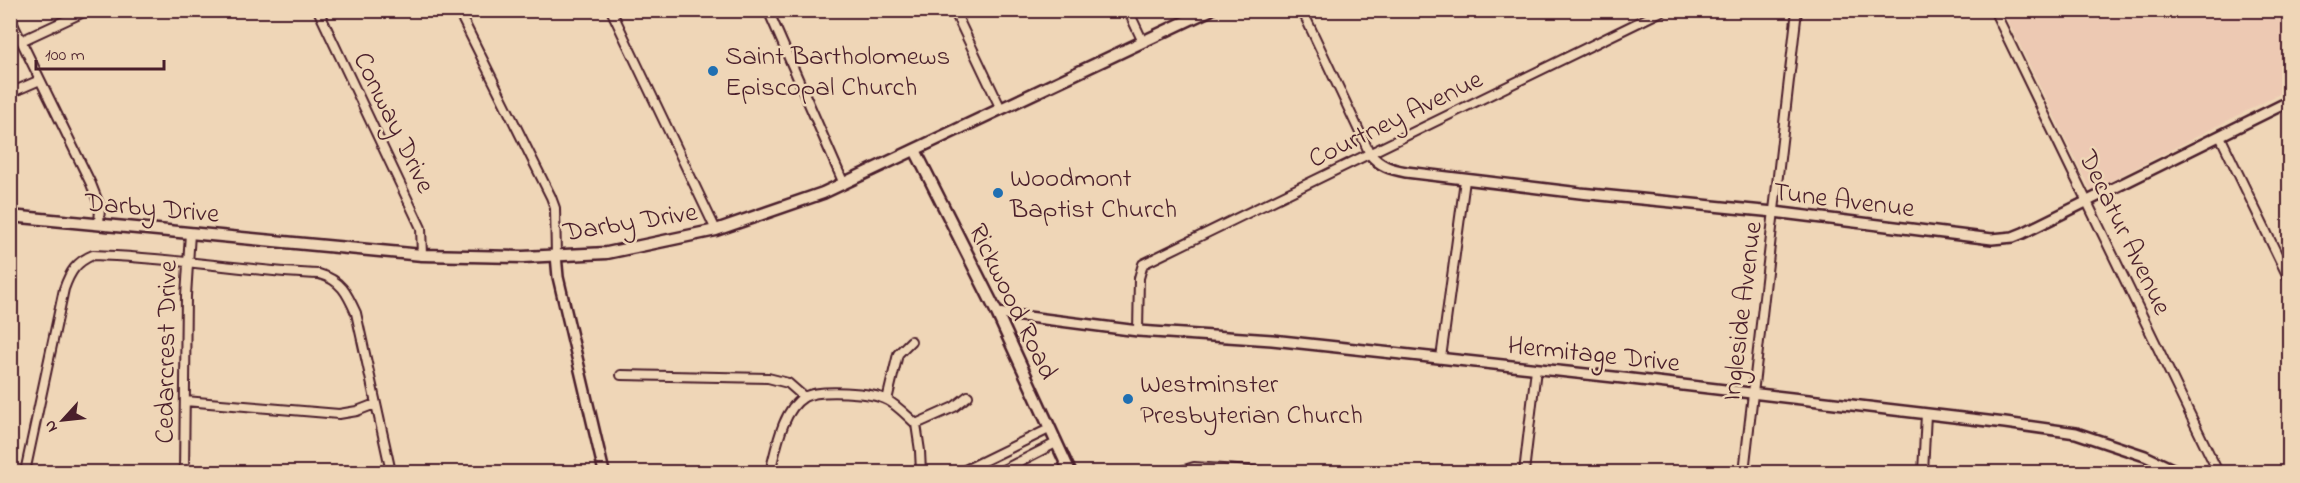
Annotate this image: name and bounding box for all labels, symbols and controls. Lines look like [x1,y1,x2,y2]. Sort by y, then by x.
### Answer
scale bar [36,33,164,71]
place label: Saint Bartholomews Episcopal Church [725,38,950,108]
text: 100 m [45,43,85,69]
street label: Conway Drive [342,46,444,201]
street label: Courtney Avenue [1302,61,1491,179]
marker: Saint Bartholomews Episcopal Church [706,64,720,78]
street label: Decatur Avenue [2067,143,2181,323]
place label: Woodmont Baptist Church [1009,160,1177,230]
street label: Tune Avenue [1771,173,1917,230]
street label: Darby Drive [82,184,222,235]
marker: Woodmont Baptist Church [991,186,1005,200]
street label: Darby Drive [560,193,701,253]
street label: Rickwood Road [957,217,1066,387]
street label: Ingleside Avenue [1713,218,1774,403]
street label: Cedarcrest Drive [146,259,189,444]
street label: Hermitage Drive [1506,327,1683,384]
place label: Westminster Presbyterian Church [1140,366,1363,436]
north arrow [33,390,93,450]
marker: Westminster Presbyterian Church [1121,392,1135,406]
text: N [38,415,65,436]

